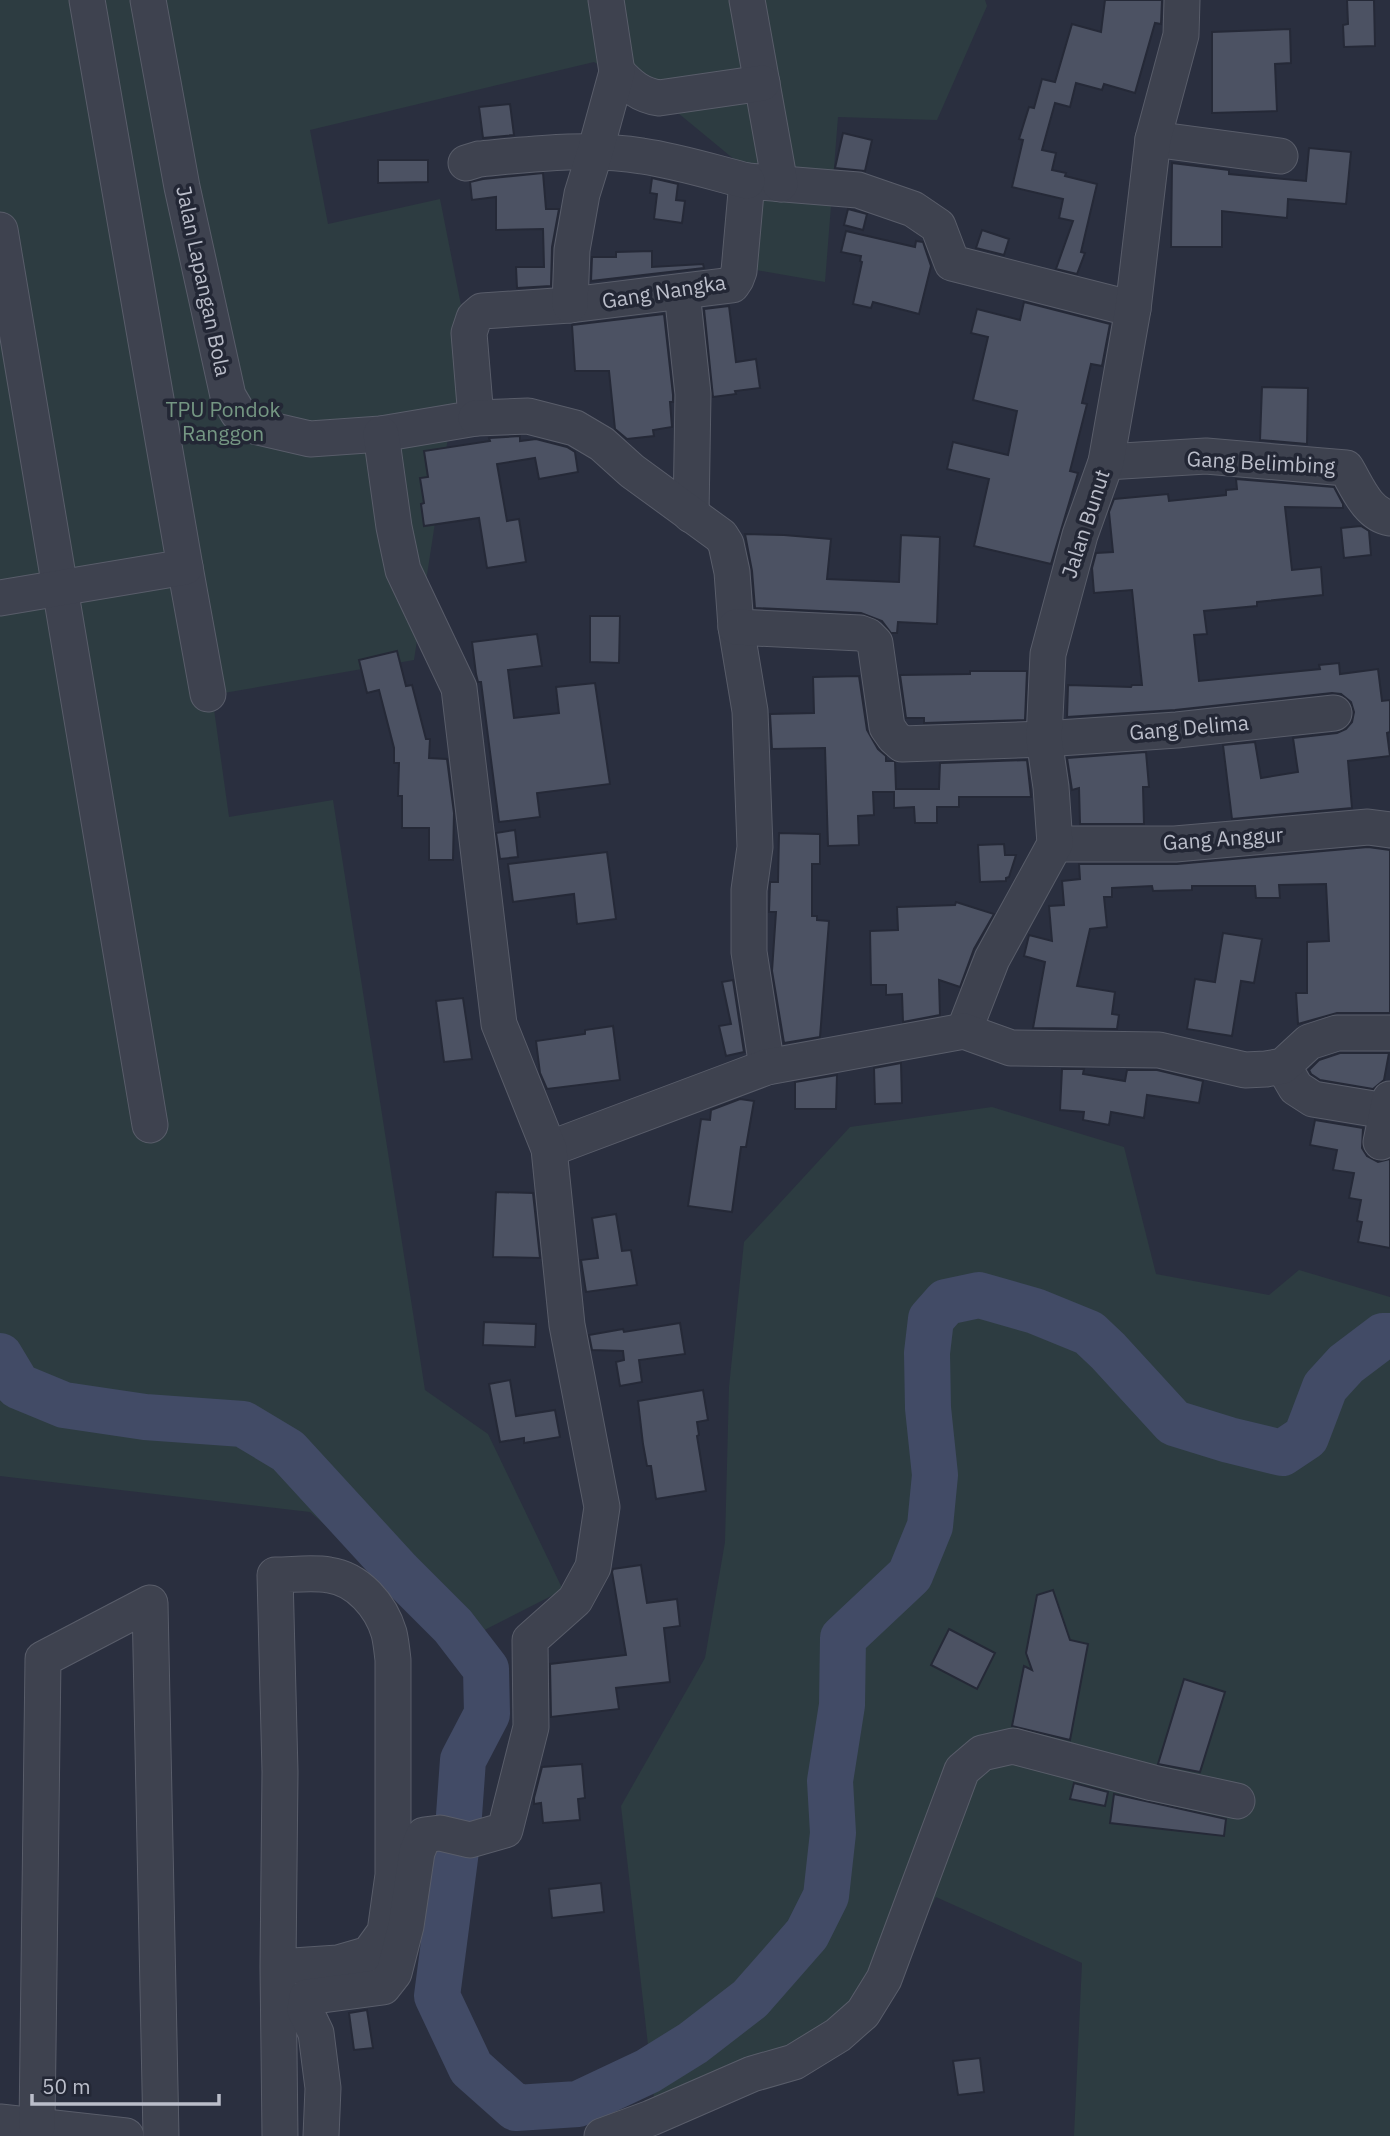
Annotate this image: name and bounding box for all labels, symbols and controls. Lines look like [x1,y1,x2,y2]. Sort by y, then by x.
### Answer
street label: Jalan Lapangan Bola [170,183,238,379]
street label: Gang Nangka [600,267,728,315]
park label: TPU Pondok Ranggon [166,395,280,447]
street label: Gang Belimbing [1186,444,1336,480]
street label: Jalan Bunut [1054,466,1116,582]
street label: Gang Delima [1128,708,1250,746]
street label: Gang Anggur [1162,820,1285,856]
scale bar [32,2062,219,2106]
text: 50 m [42,2072,91,2100]

